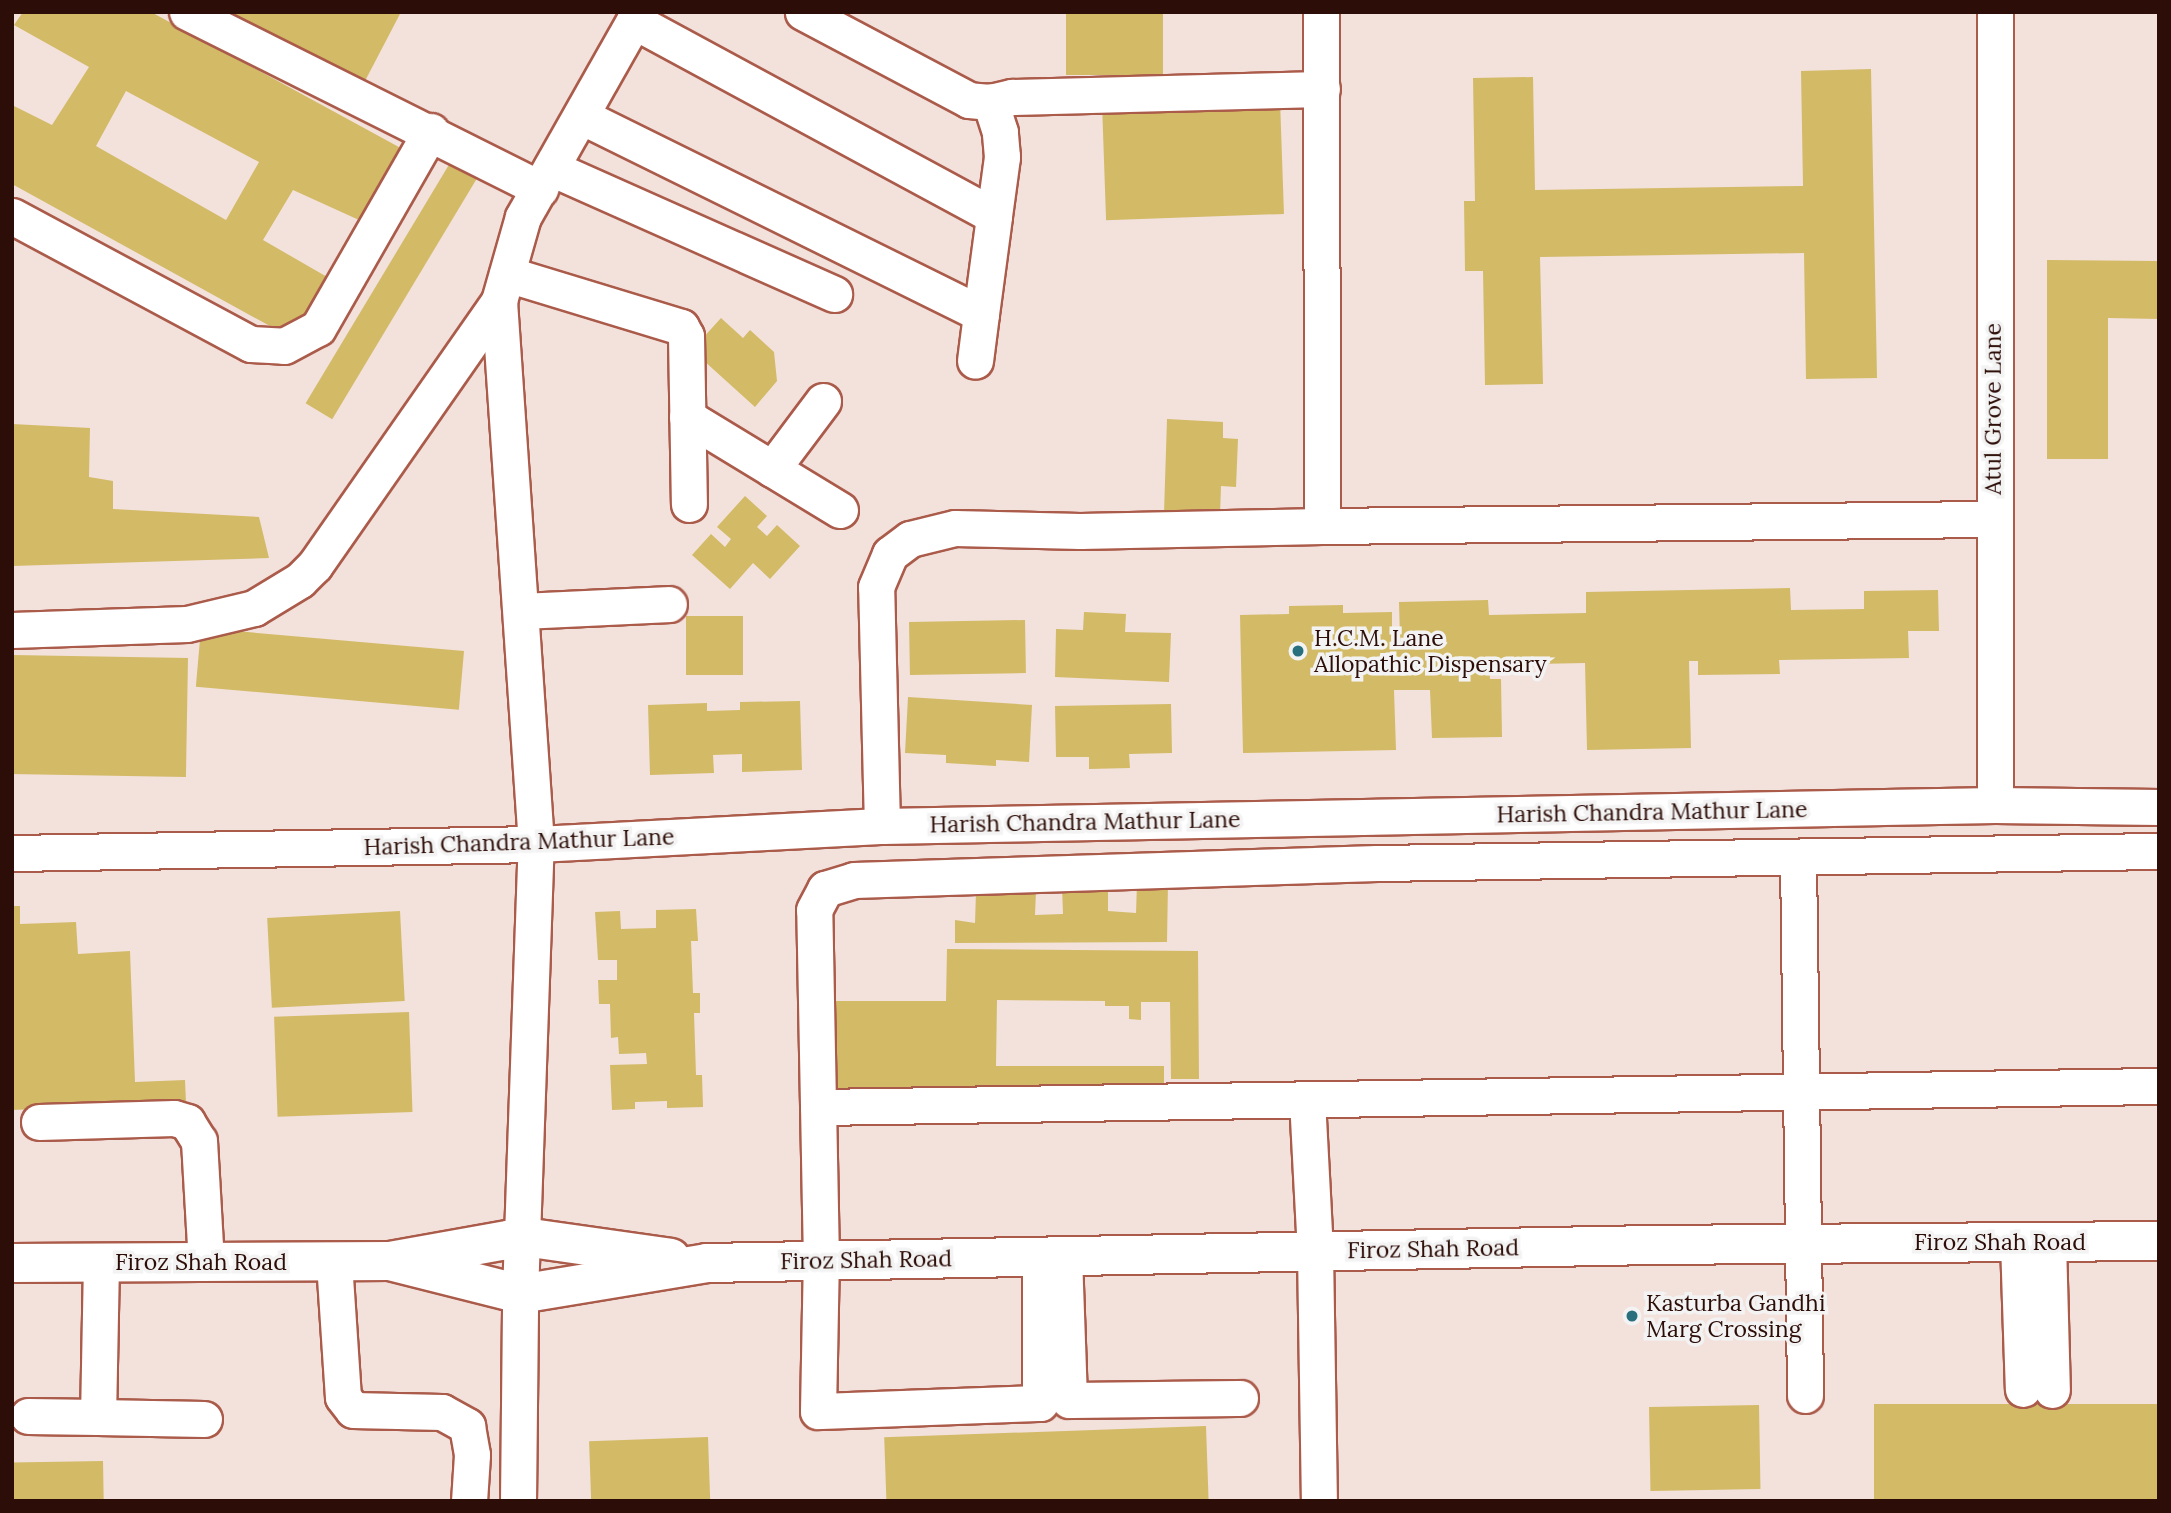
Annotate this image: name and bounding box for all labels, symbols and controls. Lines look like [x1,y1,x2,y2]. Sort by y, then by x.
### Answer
street label: Atul Grove Lane [1979,323,2007,495]
place label: H.C.M. Lane Allopathic Dispensary [1314,624,1547,678]
marker: H.C.M. Lane Allopathic Dispensary [1288,641,1308,661]
street label: Harish Chandra Mathur Lane [1496,795,1808,829]
street label: Harish Chandra Mathur Lane [929,805,1241,839]
street label: Harish Chandra Mathur Lane [363,823,675,861]
street label: Firoz Shah Road [1914,1228,2086,1256]
street label: Firoz Shah Road [1347,1234,1519,1264]
street label: Firoz Shah Road [780,1245,952,1275]
street label: Firoz Shah Road [115,1248,287,1276]
place label: Kasturba Gandhi Marg Crossing [1646,1289,1825,1343]
marker: Kasturba Gandhi Marg Crossing [1624,1308,1640,1324]

